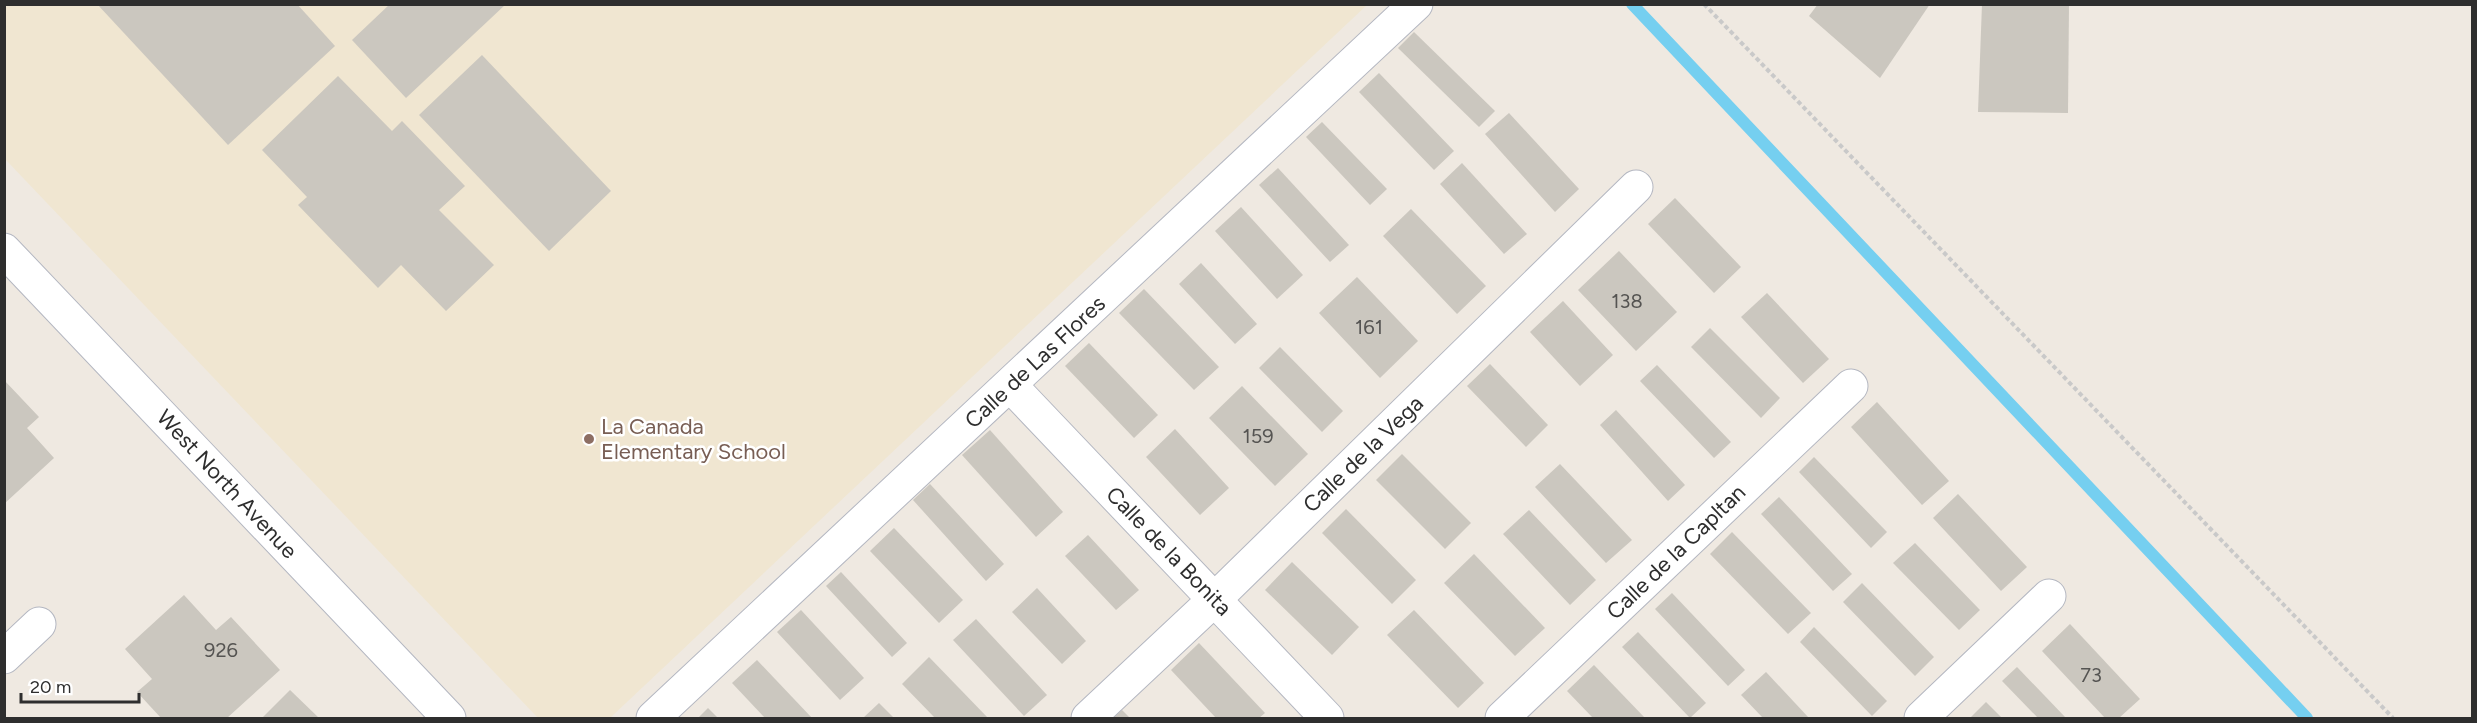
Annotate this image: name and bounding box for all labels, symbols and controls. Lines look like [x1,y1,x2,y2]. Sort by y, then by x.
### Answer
house number: 138 [1611,289,1643,313]
street label: Calle de Las Flores [959,290,1111,434]
house number: 161 [1355,315,1383,339]
street label: Calle de la Vega [1297,390,1429,518]
street label: West North Avenue [151,404,303,564]
place label: La Canada Elementary School [601,413,786,465]
house number: 159 [1242,424,1274,448]
marker: La Canada Elementary School [582,432,596,446]
street label: Calle de la Capltan [1601,479,1751,625]
street label: Calle de la Bonita [1101,481,1237,621]
house number: 926 [204,638,238,662]
house number: 73 [2080,663,2102,687]
scale bar [21,666,140,704]
text: 20 m [30,676,71,698]

